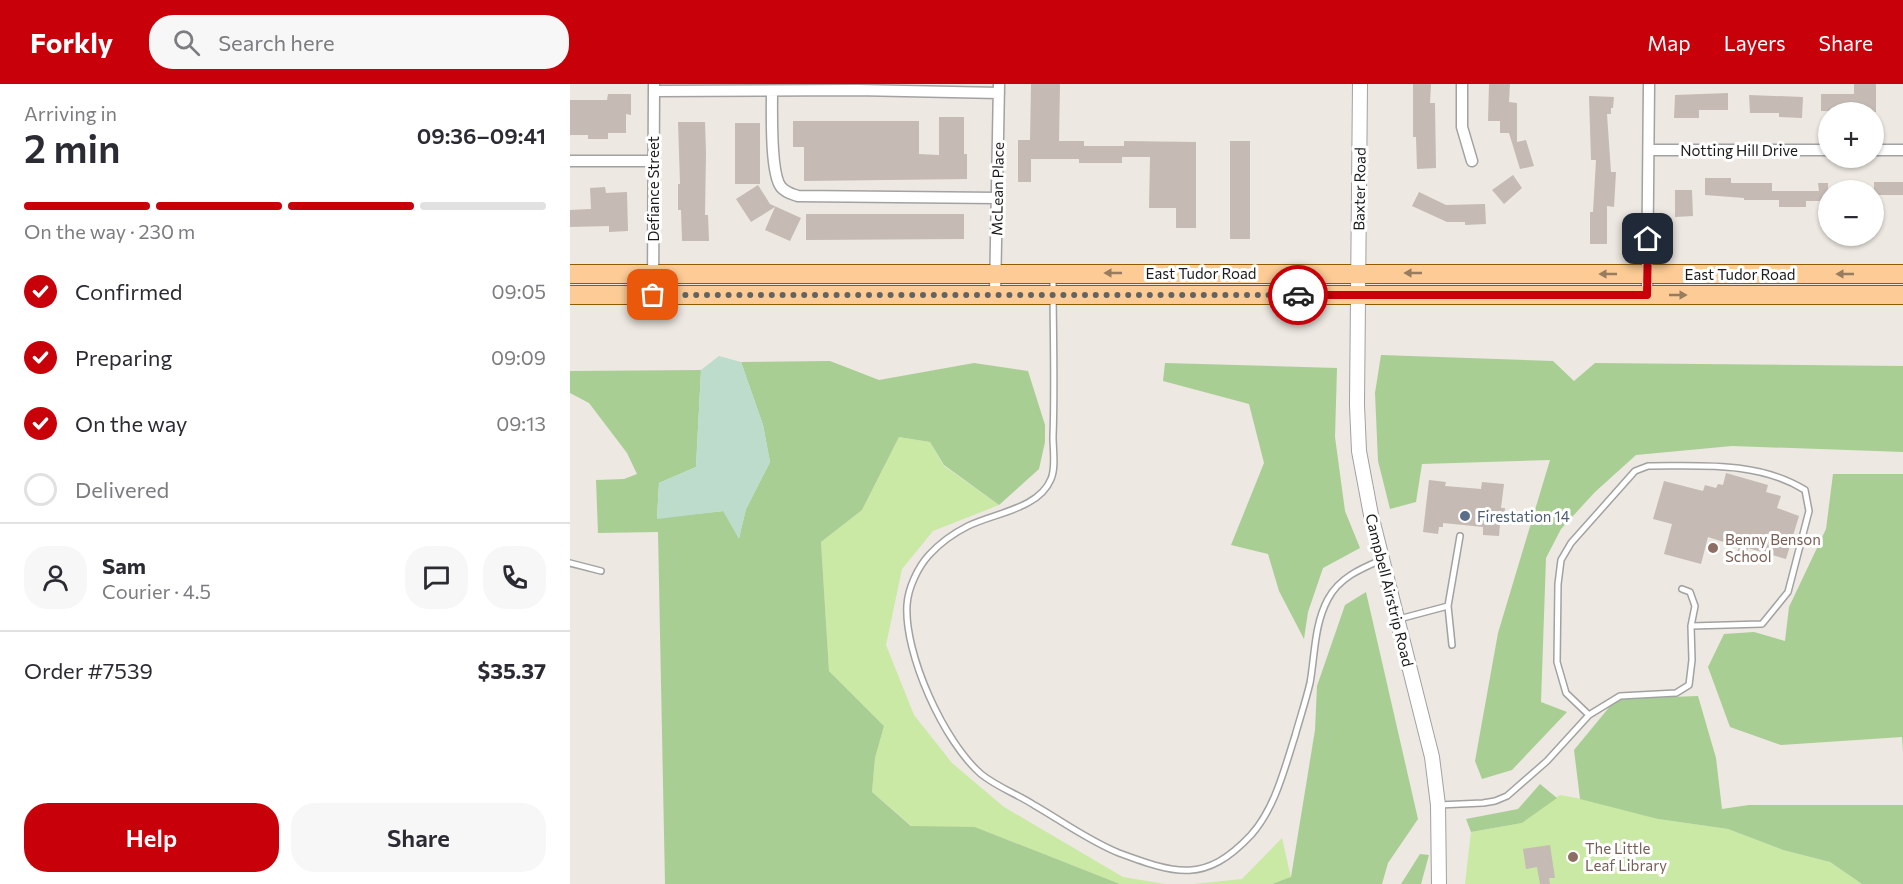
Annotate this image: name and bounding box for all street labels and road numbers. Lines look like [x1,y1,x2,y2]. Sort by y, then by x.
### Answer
street label: Defiance Street [644,136,662,242]
street label: Notting Hill Drive [1680,141,1798,159]
street label: McLean Place [987,142,1007,236]
street label: Baxter Road [1349,147,1369,231]
street label: East Tudor Road [1146,264,1256,282]
street label: East Tudor Road [1685,265,1795,283]
street label: Campbell Airstrip Road [1362,512,1418,668]

